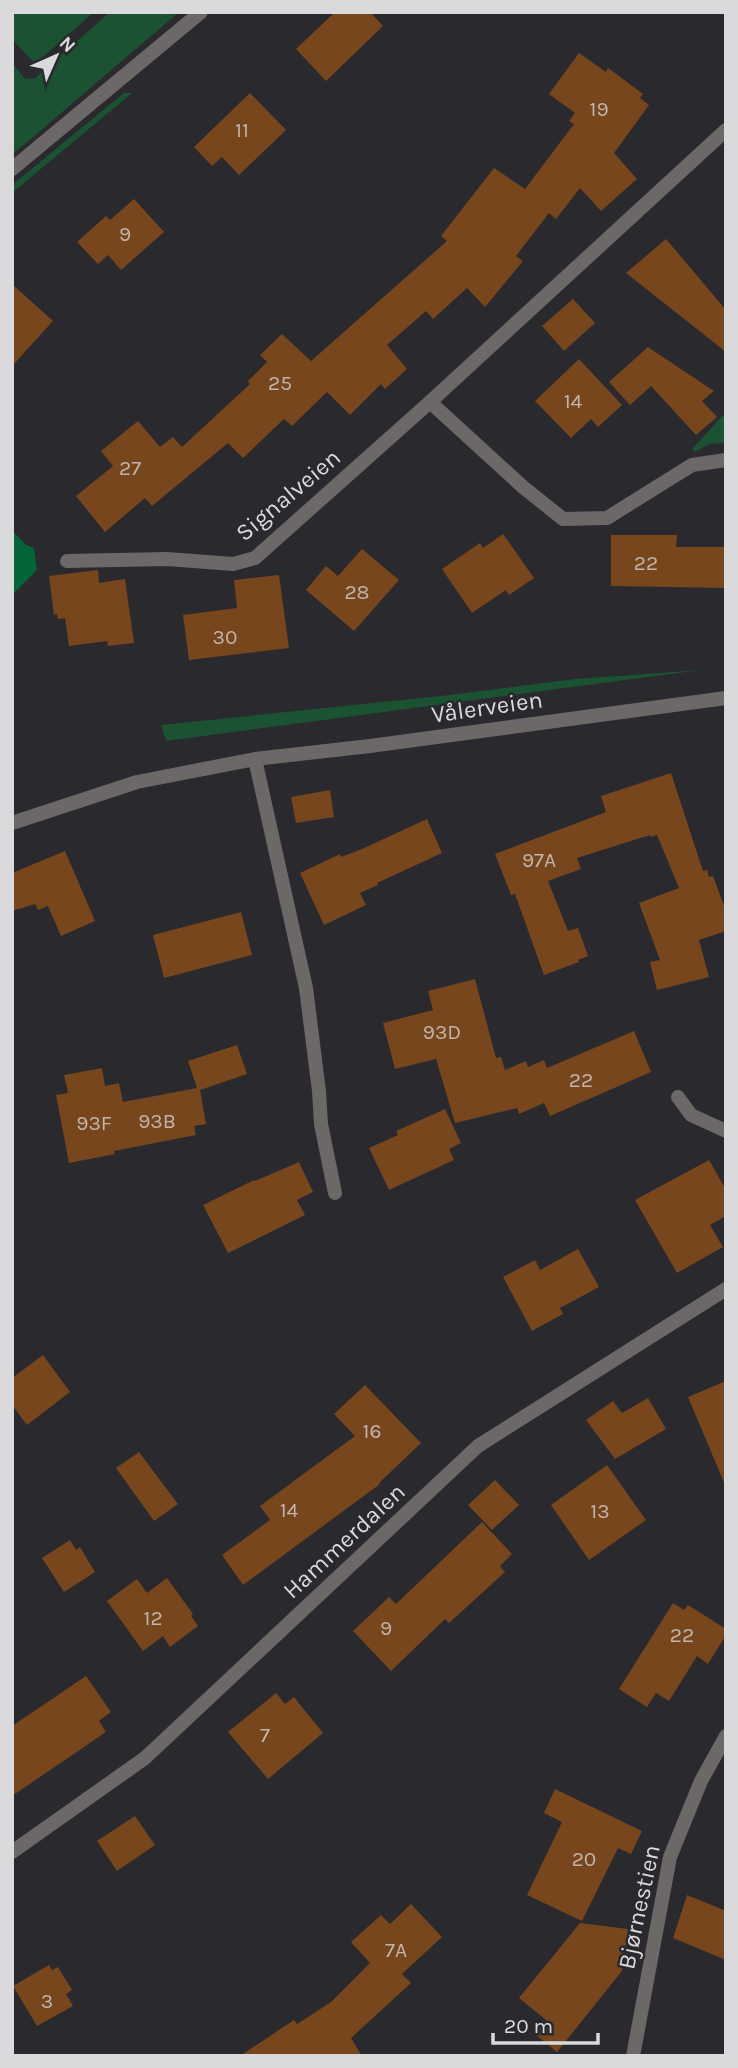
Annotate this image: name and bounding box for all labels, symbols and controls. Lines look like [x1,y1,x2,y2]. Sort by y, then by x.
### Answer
north arrow [21,21,91,91]
text: N [55,32,80,57]
house number: 19 [589,97,609,121]
house number: 11 [235,118,249,142]
house number: 9 [119,222,131,246]
house number: 25 [268,371,292,395]
house number: 14 [564,389,583,413]
street label: Signalveien [230,443,346,547]
house number: 27 [119,456,141,480]
house number: 22 [634,551,658,575]
house number: 28 [344,580,370,604]
house number: 30 [213,625,237,649]
street label: Vålerveien [430,685,544,729]
house number: 97A [522,848,556,872]
house number: 93D [423,1020,461,1044]
house number: 22 [569,1068,593,1092]
house number: 93B [138,1109,176,1133]
house number: 93F [76,1111,112,1135]
house number: 16 [363,1419,381,1443]
street label: Hammerdalen [277,1478,411,1604]
house number: 14 [280,1498,299,1522]
house number: 13 [590,1499,610,1523]
house number: 12 [143,1606,163,1630]
house number: 9 [380,1616,392,1640]
house number: 22 [670,1623,694,1647]
house number: 7 [260,1723,270,1747]
street label: Bjørnestien [612,1842,666,1972]
house number: 20 [572,1847,596,1871]
house number: 7A [385,1938,407,1962]
house number: 3 [41,1989,53,2013]
scale bar [493,2002,598,2046]
text: 20 m [504,2014,553,2038]

